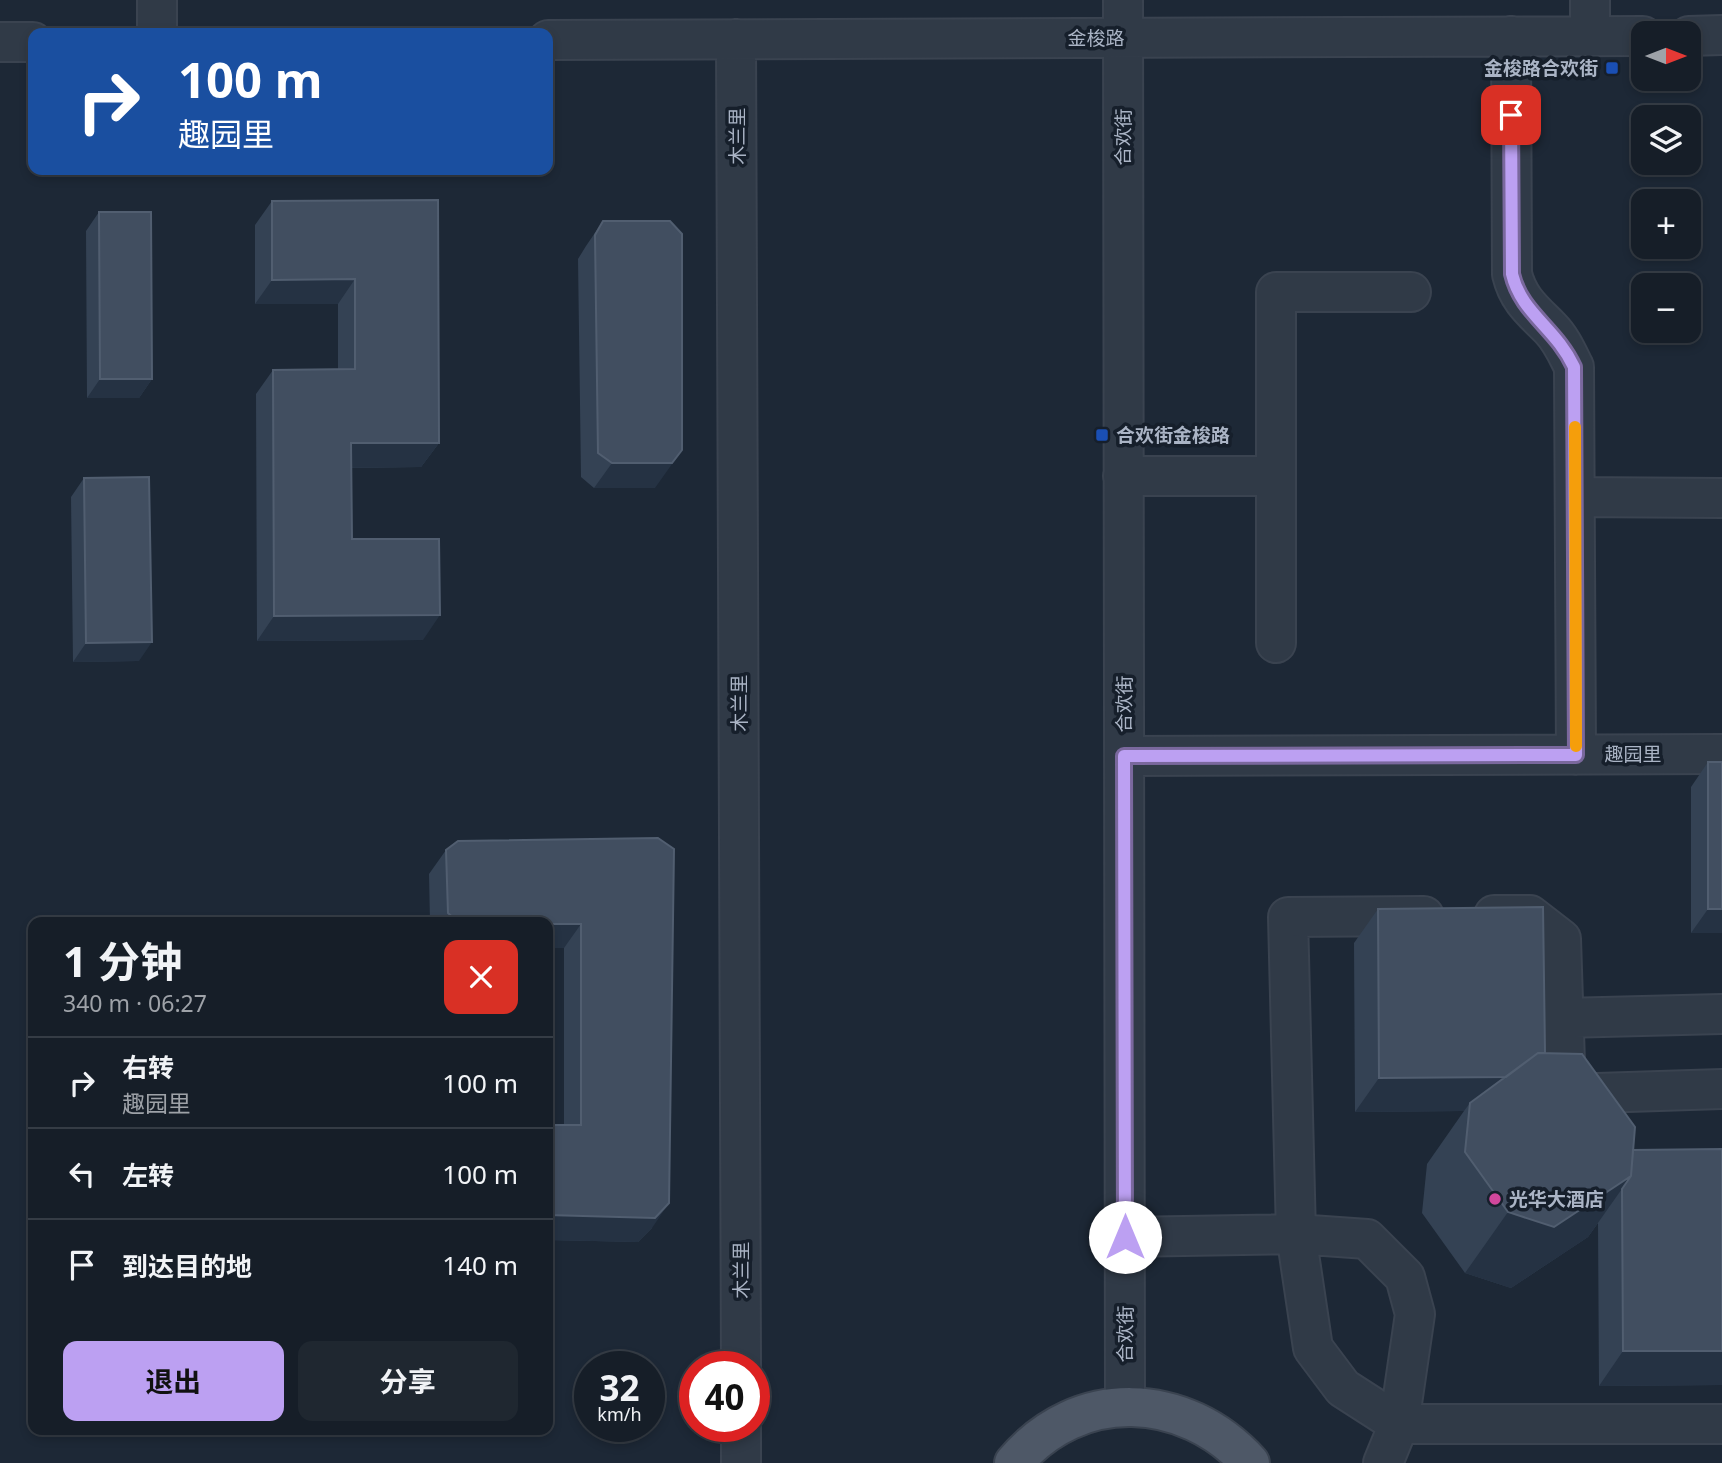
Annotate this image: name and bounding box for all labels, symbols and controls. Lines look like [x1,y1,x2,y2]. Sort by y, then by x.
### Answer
north arrow [1631,21,1701,91]
map controls [1631,21,1701,343]
street label: 金梭路 [1067,25,1125,51]
text: 100 m [178,46,323,112]
place label: 金梭路合欢街 [1484,55,1598,81]
icon: right [63,56,154,147]
marker: 金梭路合欢街 [1604,60,1620,76]
pin [1481,85,1541,145]
icon: arrive [1492,96,1530,134]
button: layers [1631,105,1701,175]
street label: 木兰里 [724,107,750,165]
street label: 合欢街 [1110,108,1136,166]
text: 趣园里 [178,112,274,155]
button: + [1631,189,1701,259]
button: − [1631,273,1701,343]
place label: 合欢街金梭路 [1116,422,1230,448]
marker: 合欢街金梭路 [1094,427,1110,443]
street label: 木兰里 [726,674,752,732]
street label: 合欢街 [1111,675,1137,733]
street label: 趣园里 [1604,741,1662,767]
text: 1 分钟 [63,932,182,989]
button: close [444,940,518,1014]
text: 340 m · 06:27 [63,987,207,1019]
text: 右转 [122,1049,174,1085]
icon: right [63,1064,101,1102]
text: 100 m [442,1065,518,1101]
text: 趣园里 [122,1087,191,1119]
icon: left [63,1155,101,1193]
text: 100 m [442,1156,518,1192]
text: 左转 [122,1157,174,1193]
place label: 光华大酒店 [1509,1186,1604,1212]
marker: 光华大酒店 [1487,1191,1503,1207]
position arrow [1088,1200,1162,1274]
street label: 木兰里 [728,1241,754,1299]
icon: arrive [63,1246,101,1284]
text: 140 m [442,1247,518,1283]
text: 到达目的地 [122,1248,252,1284]
street label: 合欢街 [1112,1305,1138,1363]
button: 退出 [63,1341,284,1421]
button: 分享 [298,1341,518,1421]
speed limit sign: 40 [679,1351,770,1442]
text: 32 [599,1364,640,1411]
text: km/h [597,1402,642,1426]

